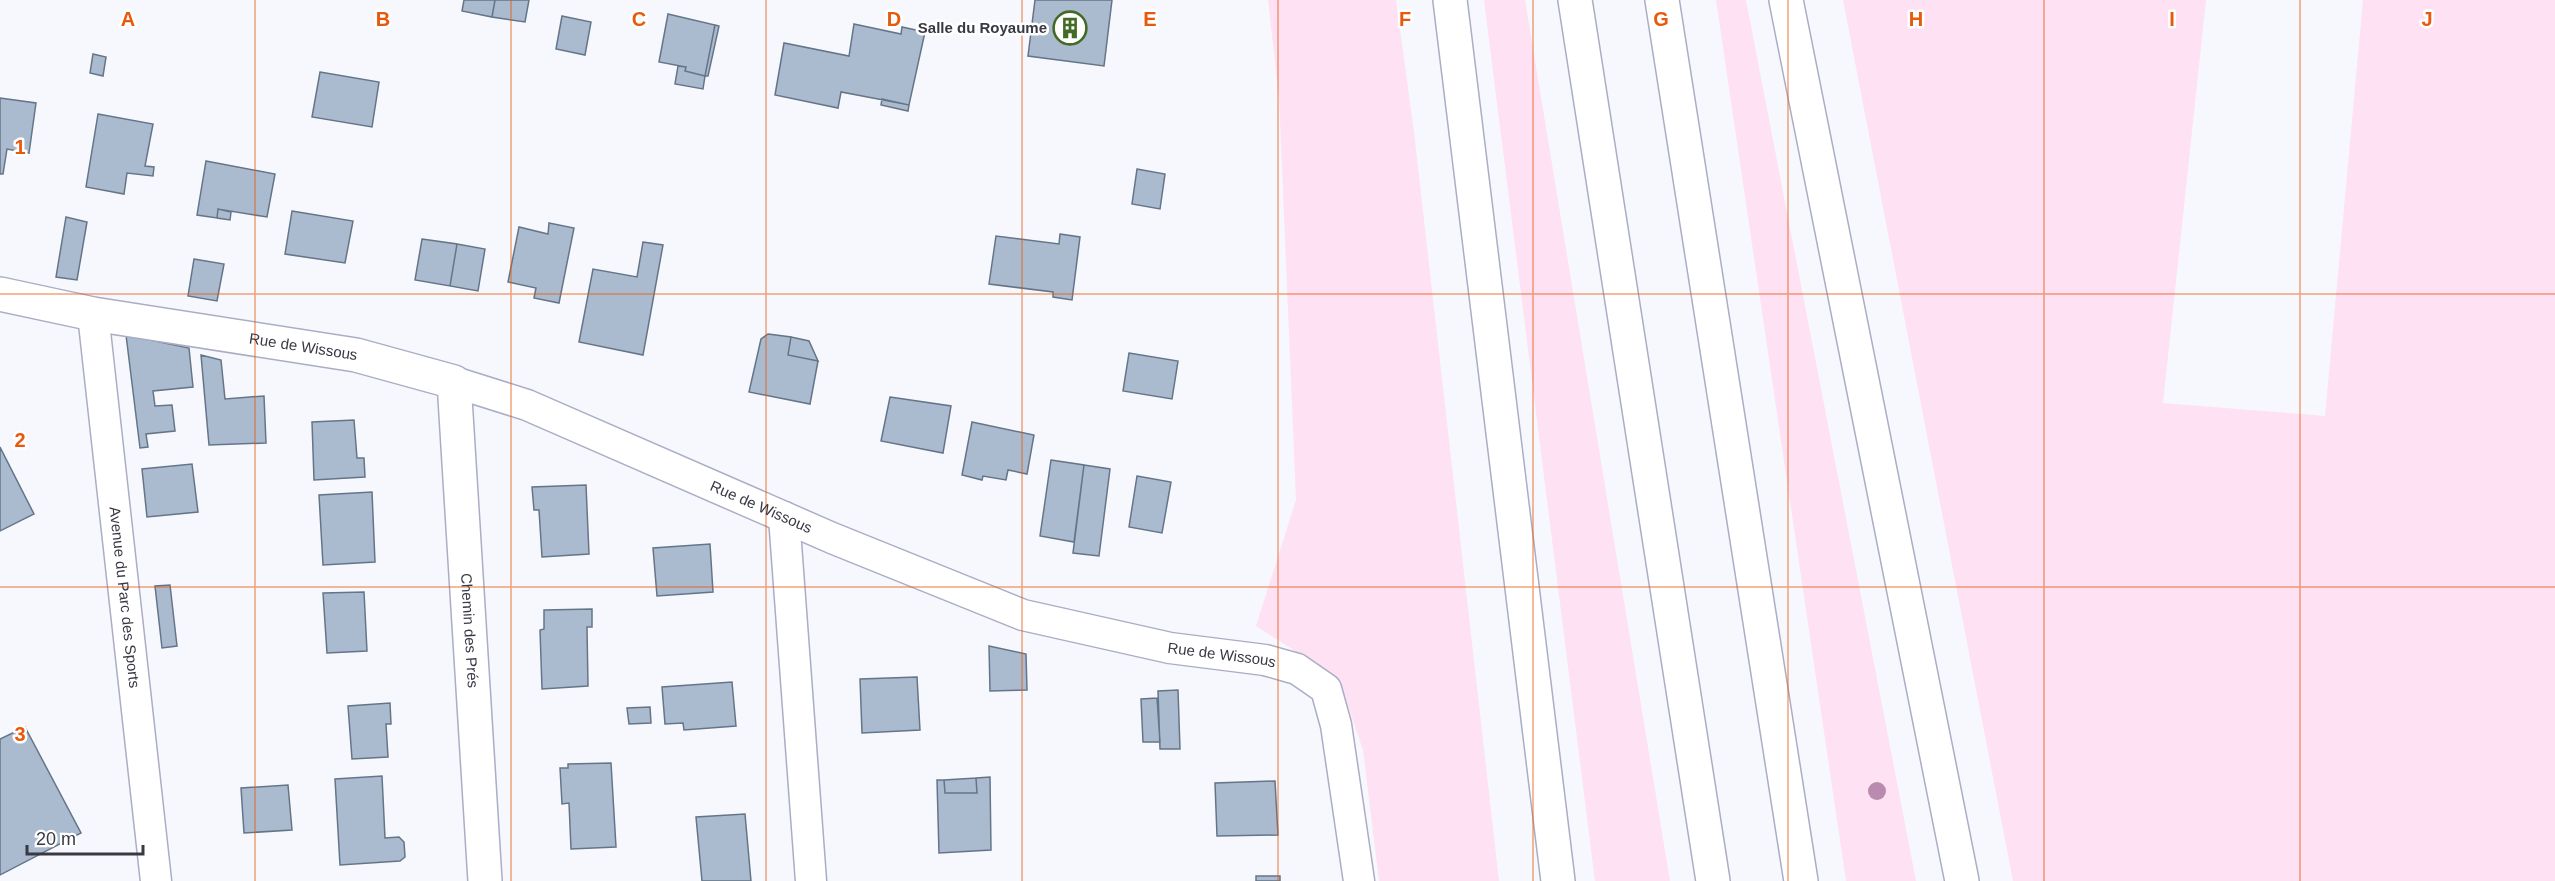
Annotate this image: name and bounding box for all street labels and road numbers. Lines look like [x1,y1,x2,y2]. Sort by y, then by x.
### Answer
street label: Rue de Wissous [248,329,359,363]
street label: Rue de Wissous [708,477,815,536]
street label: Avenue du Parc des Sports [106,506,143,689]
street label: Chemin des Prés [458,573,482,689]
street label: Rue de Wissous [1167,639,1278,671]

